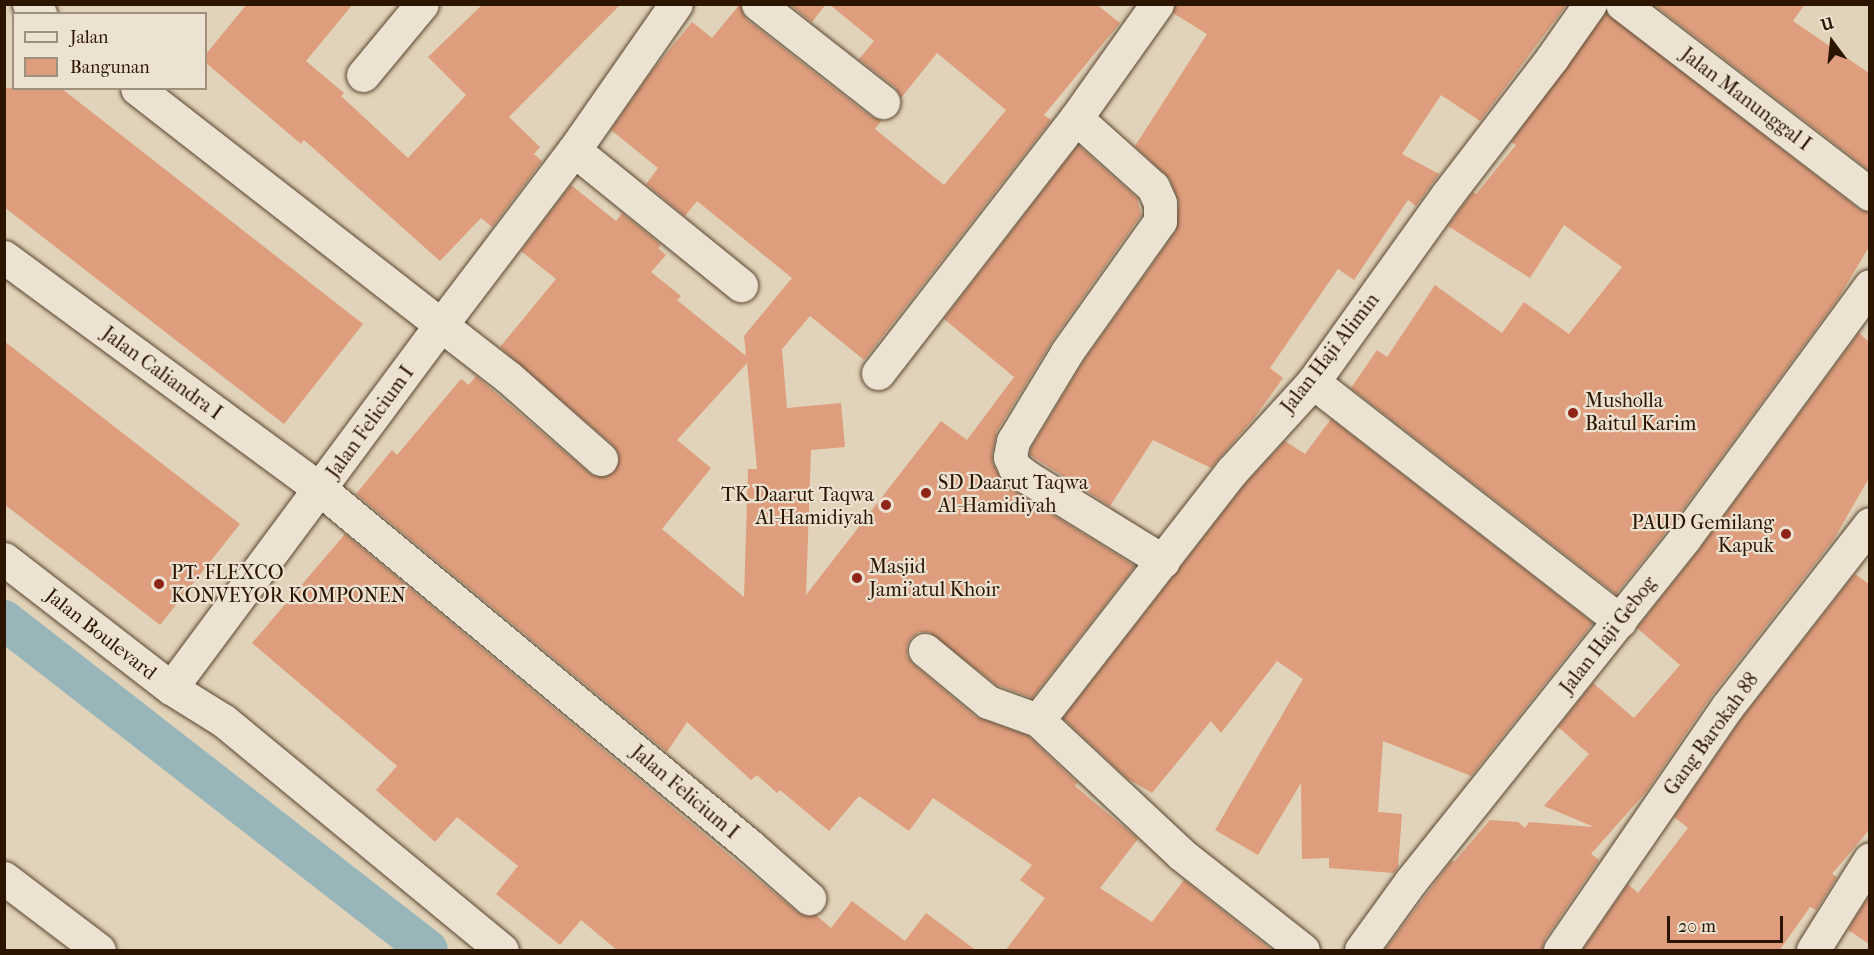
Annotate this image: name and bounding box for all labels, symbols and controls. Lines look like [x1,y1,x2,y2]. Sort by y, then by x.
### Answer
legend [12,12,207,90]
north arrow [1802,12,1862,72]
text: U [1819,13,1836,35]
text: Jalan [70,27,108,48]
street label: Jalan Manunggal I [1676,42,1816,156]
text: Bangunan [70,57,150,78]
street label: Jalan Haji Alimin [1276,288,1384,418]
street label: Jalan Caliandra I [97,321,227,425]
street label: Jalan Felicium I [321,361,419,483]
place label: Musholla Baitul Karim [1585,389,1696,436]
marker: Musholla Baitul Karim [1566,406,1580,420]
place label: SD Daarut Taqwa Al-Hamidiyah [938,470,1088,517]
place label: TK Daarut Taqwa Al-Hamidiyah [721,482,874,529]
marker: SD Daarut Taqwa Al-Hamidiyah [919,486,933,500]
marker: TK Daarut Taqwa Al-Hamidiyah [879,498,893,512]
place label: PAUD Gemilang Kapuk [1631,510,1774,557]
marker: PAUD Gemilang Kapuk [1779,527,1793,541]
place label: Masjid Jami'atul Khoir [869,554,1000,601]
place label: PT. FLEXCO KONVEYOR KOMPONEN [171,560,406,607]
marker: Masjid Jami'atul Khoir [850,571,864,585]
street label: Jalan Haji Gebog [1555,571,1661,699]
marker: PT. FLEXCO KONVEYOR KOMPONEN [152,577,166,591]
street label: Jalan Boulevard [41,583,161,685]
street label: Gang Barokah 88 [1658,668,1764,800]
street label: Jalan Felicium I [626,740,744,844]
scale bar [1670,904,1786,942]
text: 20 m [1678,916,1716,937]

